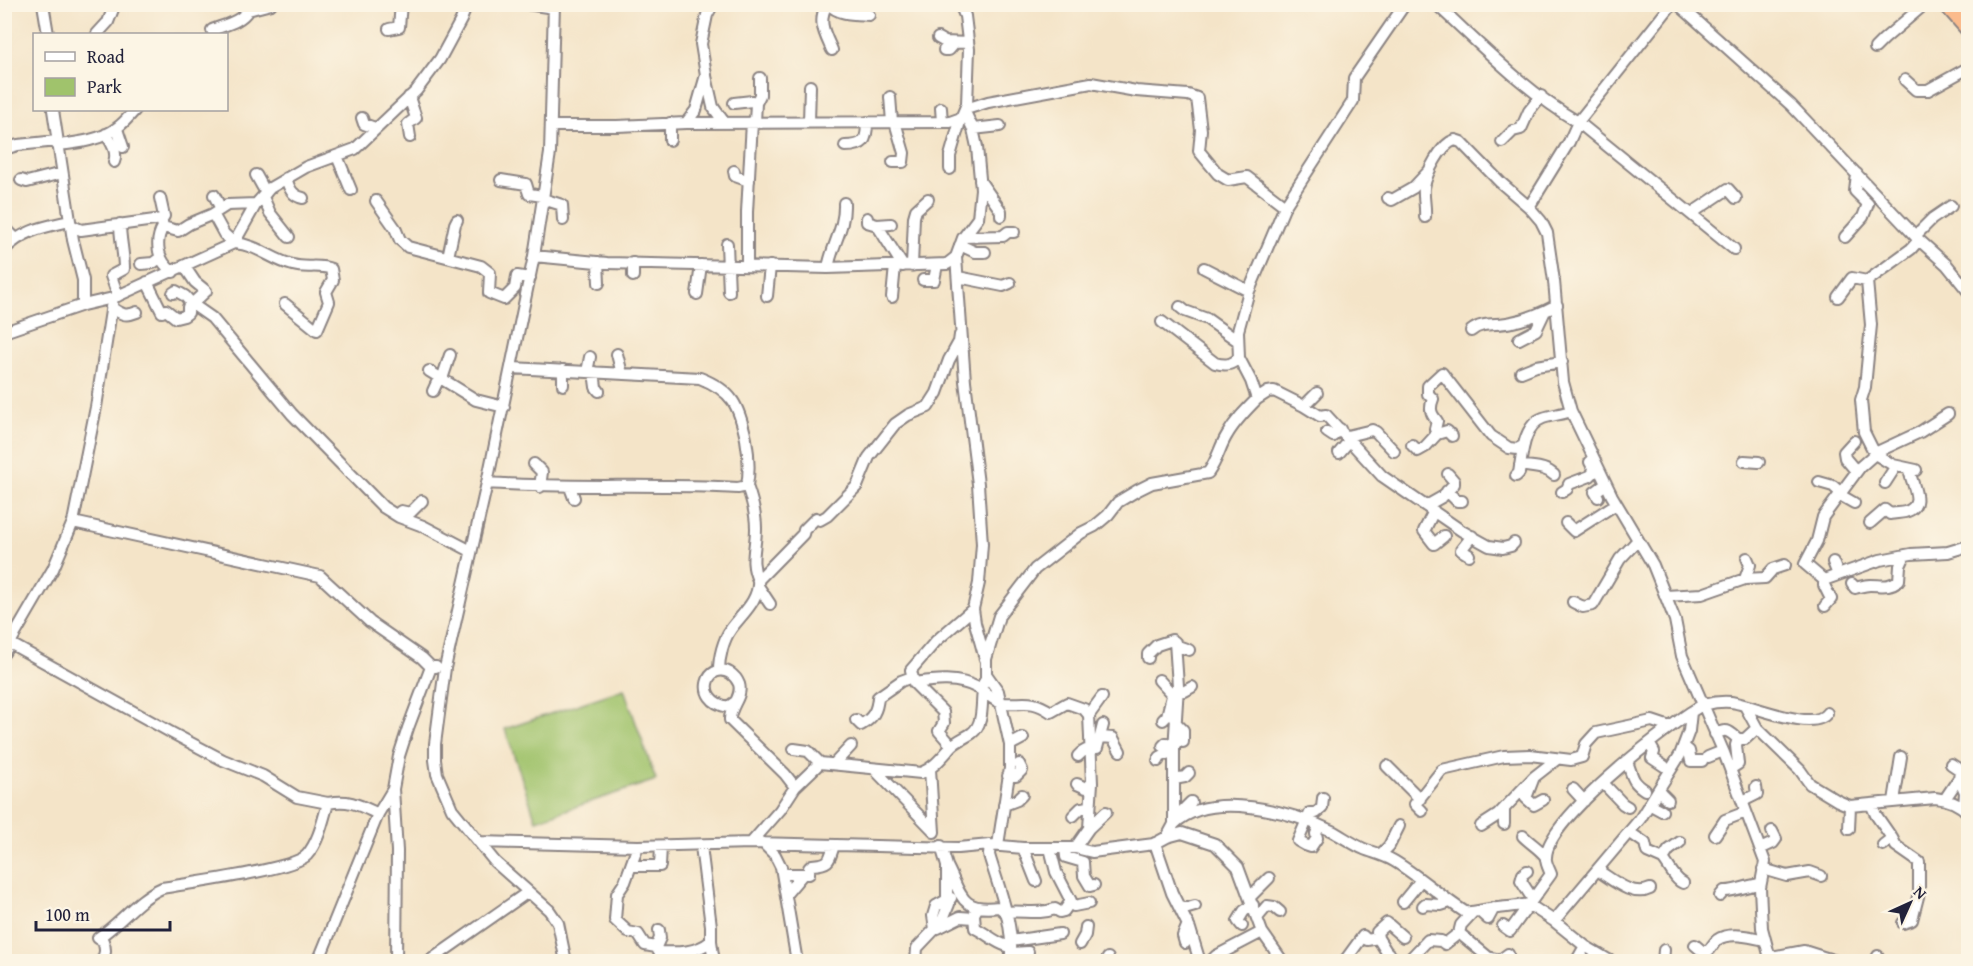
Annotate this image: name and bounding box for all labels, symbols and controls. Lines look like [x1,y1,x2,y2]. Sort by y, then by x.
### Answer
legend [33,33,228,111]
text: Road [87,43,125,70]
text: Park [87,73,123,100]
north arrow [1880,873,1940,933]
text: N [1908,880,1933,905]
scale bar [36,894,170,932]
text: 100 m [45,901,90,928]

